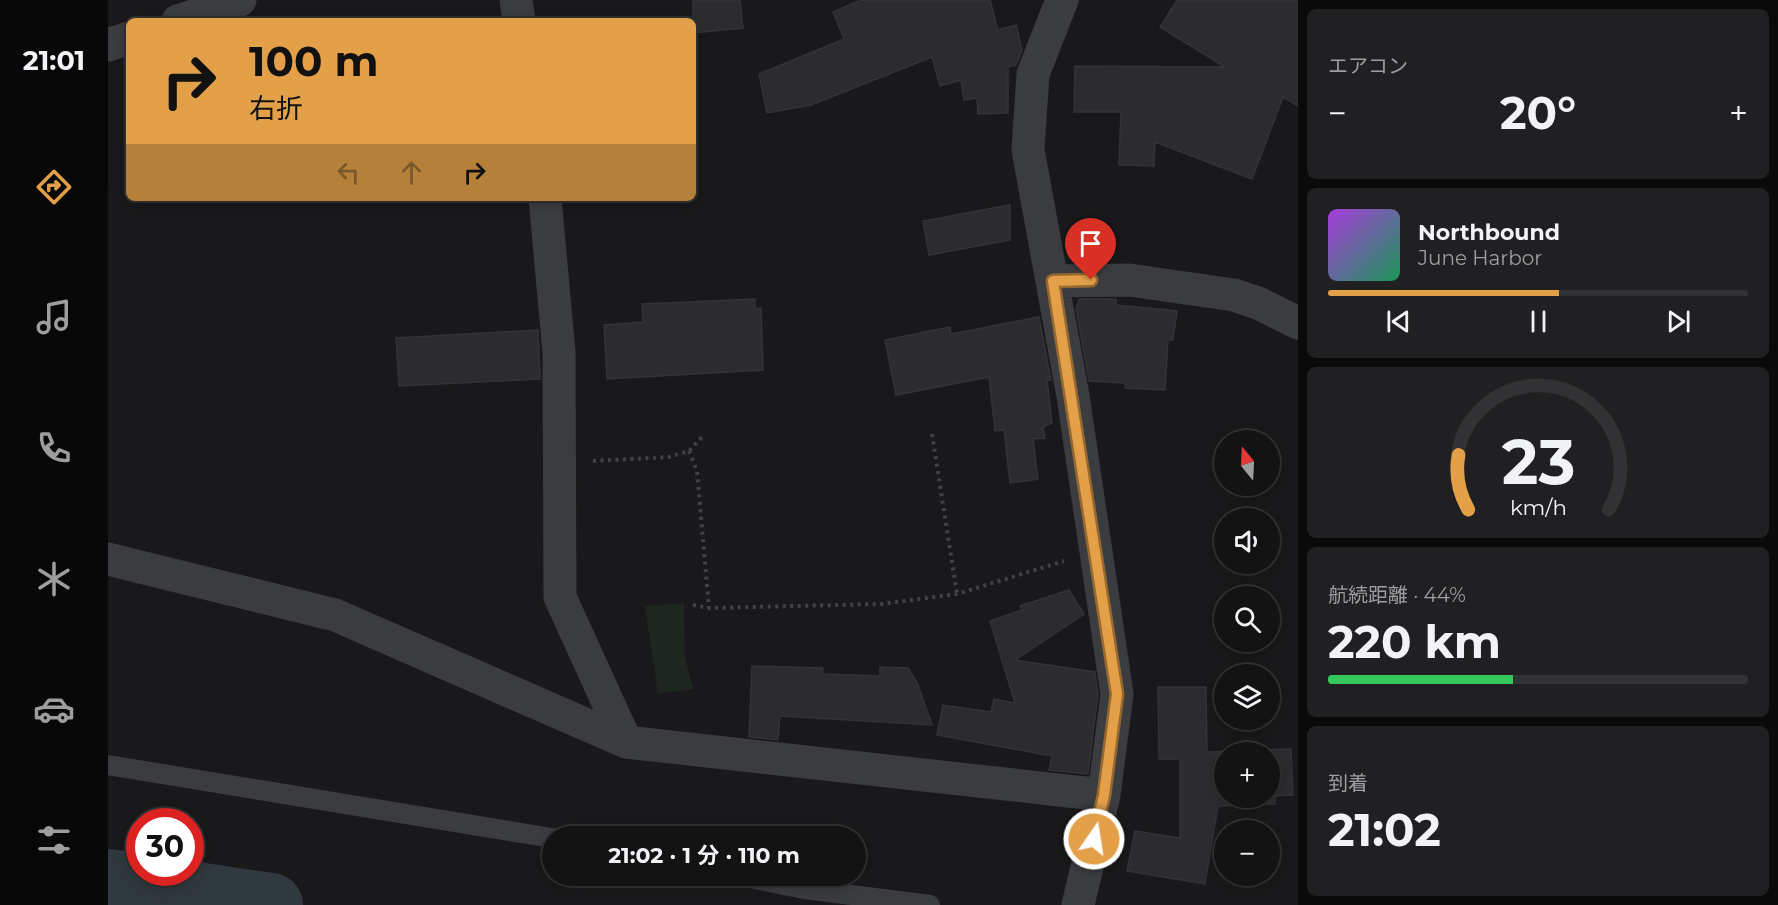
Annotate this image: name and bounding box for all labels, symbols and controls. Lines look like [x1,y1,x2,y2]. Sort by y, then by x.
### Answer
text: 100 m [249,35,378,87]
icon: right [150,42,228,120]
text: 21:01 [23,44,85,77]
text: エアコン [1328,54,1408,78]
text: 20° [1500,85,1576,140]
text: 右折 [249,92,303,125]
text: − [1328,93,1347,133]
text: + [1729,93,1748,133]
icon: left [332,156,365,189]
icon: ahead [395,156,428,189]
icon: right [458,156,491,189]
icon: directions [33,166,75,208]
pin [1065,218,1116,280]
text: Northbound [1418,219,1560,246]
icon: arrive [1074,227,1107,260]
text: June Harbor [1418,246,1542,270]
icon: music [33,296,75,338]
icon: previous [1382,305,1415,338]
icon: pause [1522,305,1555,338]
icon: next [1662,305,1695,338]
text: 23 [1501,424,1575,500]
icon: phone [33,427,75,469]
north arrow [1214,430,1280,496]
map controls [1214,430,1280,886]
text: km/h [1509,494,1567,520]
button: sound [1214,508,1280,574]
icon: climate [33,558,75,600]
text: 航続距離 · 44% [1328,583,1466,607]
button: search [1214,586,1280,652]
text: 220 km [1328,614,1501,669]
button: layers [1214,664,1280,730]
icon: car [33,688,75,730]
button: + [1214,742,1280,808]
text: 到着 [1328,771,1368,795]
text: 21:02 [1328,802,1441,857]
position arrow [1062,807,1126,871]
speed limit sign: 30 [126,808,204,886]
icon: filters [33,819,75,861]
button: − [1214,820,1280,886]
text: 21:02 · 1 分 · 110 m [608,842,800,869]

